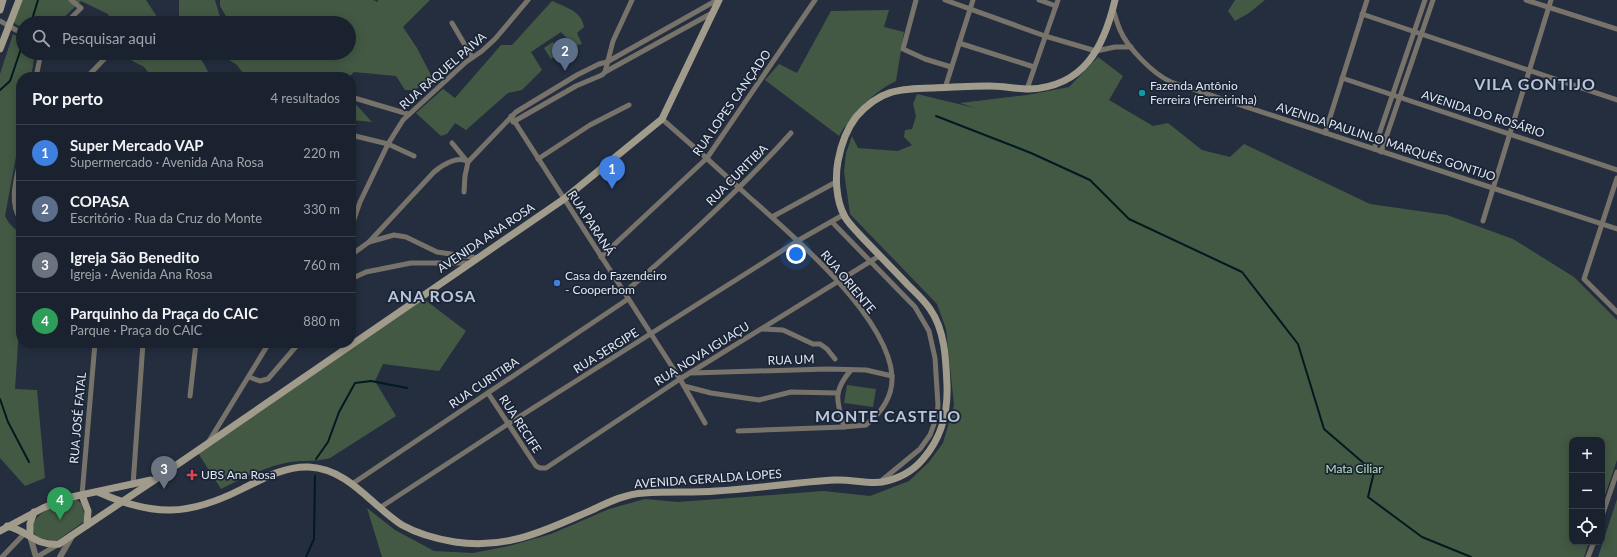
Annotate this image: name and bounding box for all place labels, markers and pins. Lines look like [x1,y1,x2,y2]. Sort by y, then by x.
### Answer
pin: 2 [552,38,578,71]
place label: Fazenda Antônio Ferreira (Ferreirinha) [1150,78,1257,107]
marker: Fazenda Antônio Ferreira (Ferreirinha) [1137,88,1147,98]
pin: 1 [599,156,625,189]
place label: Casa do Fazendeiro - Cooperbom [565,268,667,297]
marker: Casa do Fazendeiro - Cooperbom [552,278,562,288]
pin: 3 [151,456,177,489]
place label: UBS Ana Rosa [201,467,276,482]
marker: UBS Ana Rosa [186,469,198,481]
pin: 4 [47,487,73,520]

